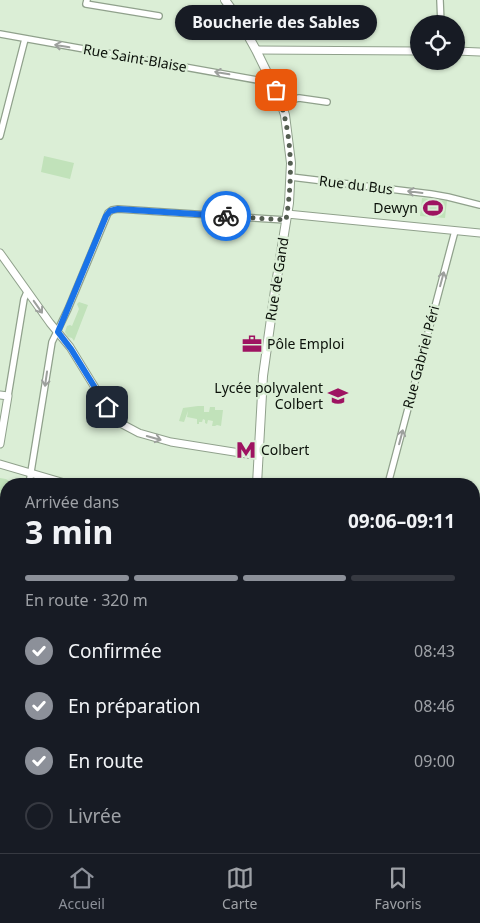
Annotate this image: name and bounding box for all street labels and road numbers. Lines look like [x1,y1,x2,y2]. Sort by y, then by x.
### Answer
street label: Rue Saint-Blaise [82,39,189,76]
street label: Rue du Bus [318,171,394,198]
street label: Rue de Gand [261,236,292,322]
street label: Rue Gabriel Péri [398,303,443,410]

